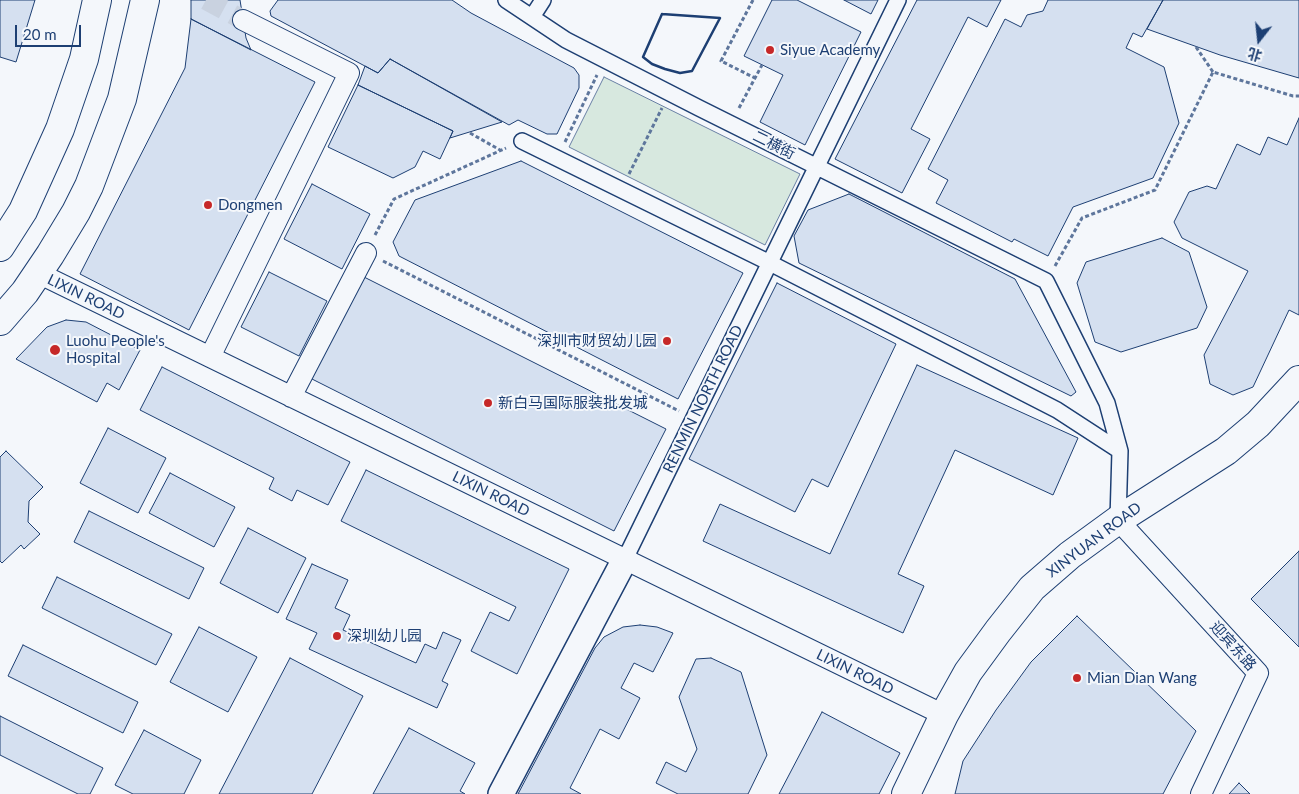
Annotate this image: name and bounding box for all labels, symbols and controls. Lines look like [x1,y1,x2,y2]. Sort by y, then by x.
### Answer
scale bar [18,15,84,47]
north arrow [1234,15,1284,65]
text: 20 m [23,25,57,43]
place label: Siyue Academy [780,41,880,59]
marker: Siyue Academy [764,44,776,56]
text: 北 [1246,45,1264,65]
street label: 二横街 [750,127,798,163]
place label: Dongmen [218,196,283,214]
marker: Dongmen [202,199,214,211]
street label: LIXIN ROAD [44,271,128,323]
street label: RENMIN NORTH ROAD [659,322,747,476]
place label: Luohu People's Hospital [66,332,165,367]
place label: 深圳市财贸幼儿园 [537,332,657,350]
marker: 深圳市财贸幼儿园 [661,335,673,347]
marker: Luohu People's Hospital [48,343,62,357]
place label: 新白马国际服装批发城 [498,394,648,412]
marker: 新白马国际服装批发城 [482,397,494,409]
street label: LIXIN ROAD [449,468,533,520]
street label: XINYUAN ROAD [1043,499,1145,581]
street label: 迎宾东路 [1206,618,1260,674]
place label: 深圳幼儿园 [347,627,422,645]
marker: 深圳幼儿园 [331,630,343,642]
street label: LIXIN ROAD [813,646,897,698]
place label: Mian Dian Wang [1087,669,1197,687]
marker: Mian Dian Wang [1071,672,1083,684]

